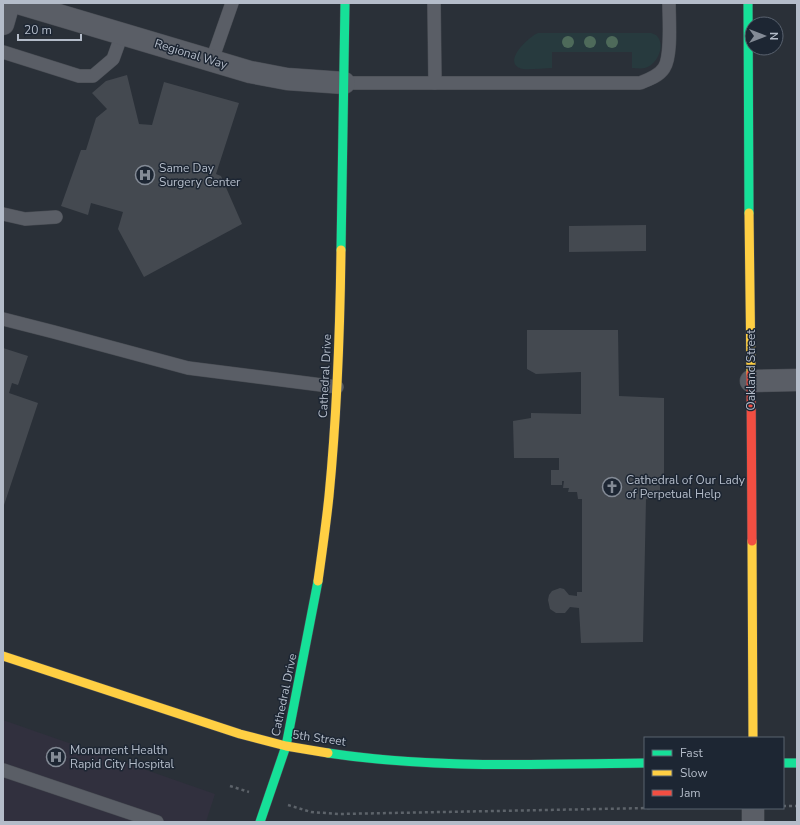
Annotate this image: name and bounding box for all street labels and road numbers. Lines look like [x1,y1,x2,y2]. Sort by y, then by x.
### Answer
street label: Regional Way [153,35,230,73]
street label: Oakland Street [743,329,759,411]
street label: Cathedral Drive [315,333,335,419]
street label: Cathedral Drive [267,652,301,738]
street label: 5th Street [291,726,348,750]

